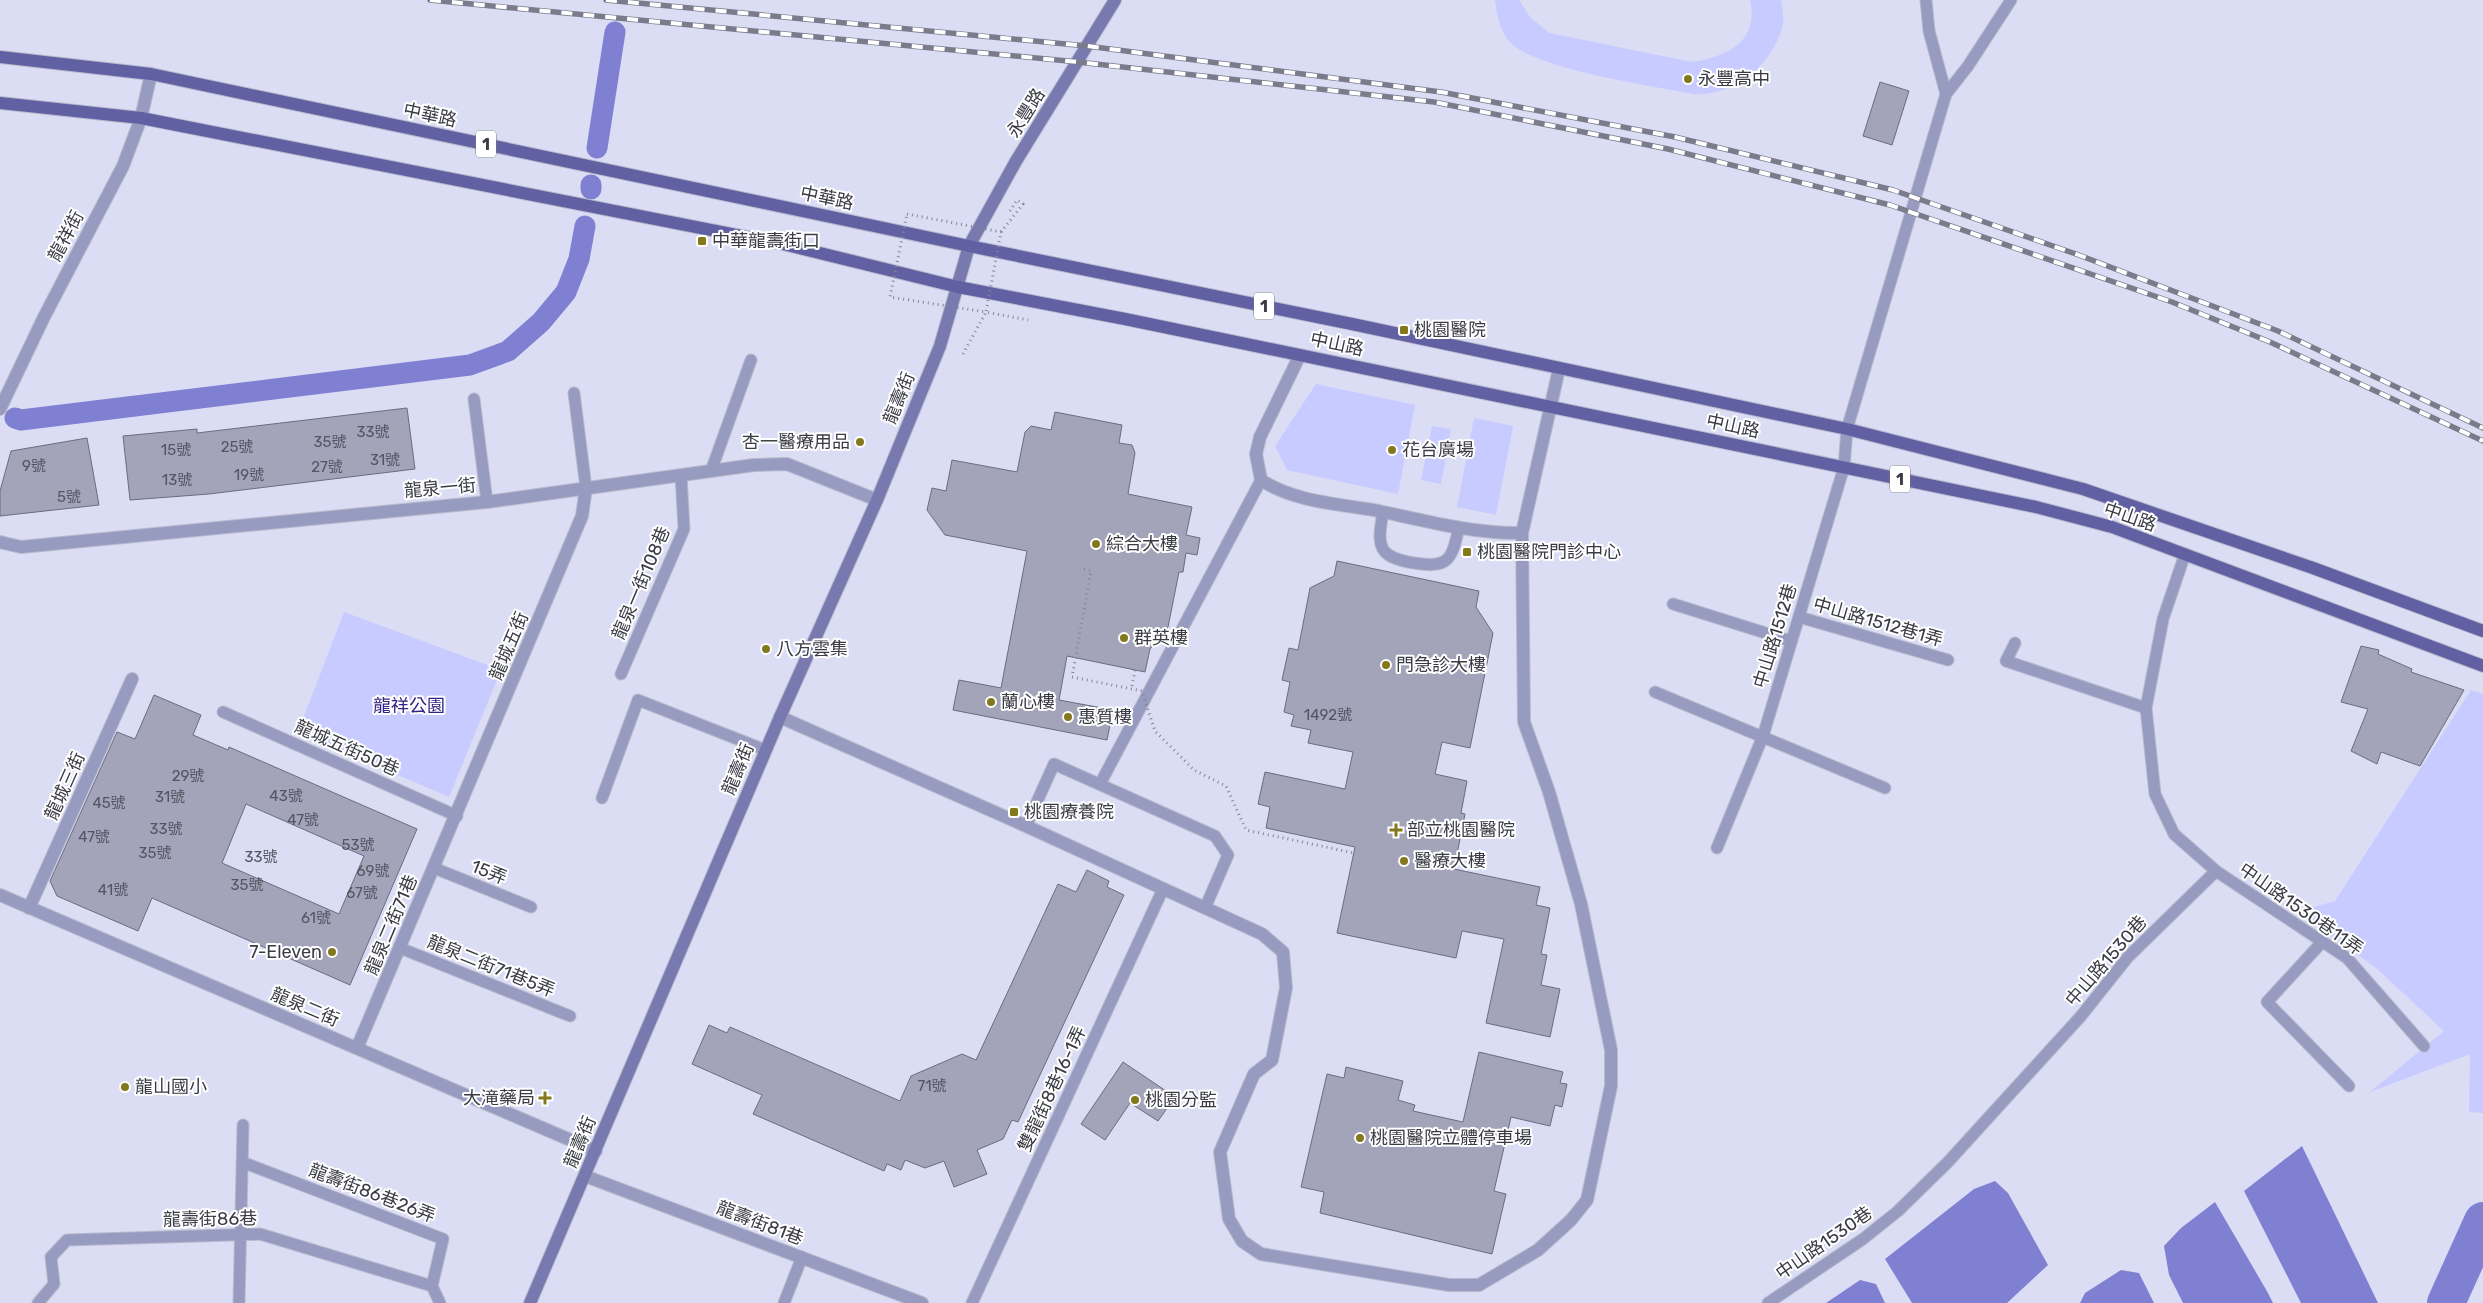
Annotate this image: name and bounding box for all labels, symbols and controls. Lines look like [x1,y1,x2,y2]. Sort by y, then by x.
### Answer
place label: 永豐高中 [1698,68,1770,90]
marker: 永豐高中 [1682,73,1694,85]
street label: 永豐路 [1002,84,1050,142]
street label: 中華路 [401,99,459,131]
road number: 1 [476,130,496,158]
street label: 中華路 [798,182,856,214]
street label: 龍祥街 [44,207,88,265]
place label: 中華龍壽街口 [712,230,820,252]
marker: 中華龍壽街口 [696,235,708,247]
road number: 1 [1254,292,1274,320]
place label: 桃園醫院 [1414,319,1486,341]
marker: 桃園醫院 [1398,324,1410,336]
street label: 中山路 [1308,328,1366,360]
street label: 龍壽街 [879,369,919,427]
street label: 中山路 [1704,410,1762,442]
house number: 33號 [356,423,390,441]
place label: 杏一醫療用品 [742,431,850,453]
house number: 35號 [314,433,346,451]
marker: 杏一醫療用品 [854,436,866,448]
house number: 25號 [221,438,253,456]
place label: 花台廣場 [1402,439,1474,461]
house number: 15號 [161,441,191,459]
marker: 花台廣場 [1386,444,1398,456]
house number: 31號 [370,451,400,469]
house number: 9號 [22,457,46,475]
house number: 27號 [311,458,343,476]
house number: 19號 [234,466,264,484]
road number: 1 [1890,466,1910,492]
house number: 13號 [162,471,192,489]
street label: 龍泉一街 [403,474,477,502]
house number: 5號 [57,488,81,506]
street label: 中山路 [2101,498,2159,536]
street label: 龍泉一街108巷 [607,523,675,643]
place label: 綜合大樓 [1106,533,1178,555]
marker: 綜合大樓 [1090,538,1102,550]
place label: 桃園醫院門診中心 [1477,541,1621,563]
marker: 桃園醫院門診中心 [1461,546,1473,558]
street label: 中山路1512巷 [1749,581,1801,691]
street label: 中山路1512巷1弄 [1811,593,1945,651]
street label: 龍城五街 [485,609,533,683]
place label: 群英樓 [1134,627,1188,649]
marker: 群英樓 [1118,632,1130,644]
place label: 八方雲集 [776,638,848,660]
marker: 八方雲集 [760,643,772,655]
place label: 門急診大樓 [1396,654,1486,676]
marker: 門急診大樓 [1380,659,1392,671]
place label: 蘭心樓 [1001,691,1055,713]
park label: 龍祥公園 [373,695,445,717]
marker: 蘭心樓 [985,696,997,708]
place label: 惠質樓 [1078,706,1132,728]
house number: 1492號 [1304,706,1352,724]
marker: 惠質樓 [1062,711,1074,723]
street label: 龍城五街50巷 [291,715,403,781]
street label: 龍壽街 [717,740,759,798]
street label: 龍城三街 [40,749,90,823]
house number: 29號 [172,767,204,785]
house number: 43號 [269,787,303,805]
house number: 31號 [155,788,185,806]
house number: 45號 [92,794,126,812]
place label: 桃園療養院 [1024,801,1114,823]
marker: 桃園療養院 [1008,806,1020,818]
house number: 47號 [287,811,319,829]
place label: 部立桃園醫院 [1407,819,1515,841]
house number: 33號 [149,820,183,838]
marker: 部立桃園醫院 [1389,823,1403,837]
house number: 47號 [78,828,110,846]
house number: 53號 [342,836,374,854]
house number: 35號 [139,844,171,862]
house number: 33號 [244,848,278,866]
place label: 醫療大樓 [1414,850,1486,872]
street label: 15弄 [468,855,510,889]
marker: 醫療大樓 [1398,855,1410,867]
street label: 中山路1530巷11弄 [2235,858,2367,960]
house number: 69號 [357,862,389,880]
street label: 龍泉二街71巷 [360,871,422,979]
house number: 35號 [231,876,263,894]
house number: 41號 [98,881,128,899]
house number: 67號 [346,884,378,902]
house number: 61號 [301,909,331,927]
street label: 中山路1530巷 [2061,911,2151,1011]
street label: 龍泉二街71巷5弄 [424,930,558,1002]
place label: 7-Eleven [249,941,322,963]
marker: 7-Eleven [326,946,338,958]
street label: 龍泉二街 [268,983,342,1031]
street label: 雙龍街8巷16-1弄 [1013,1023,1091,1155]
place label: 龍山國小 [135,1076,207,1098]
house number: 71號 [917,1077,947,1095]
marker: 龍山國小 [119,1081,131,1093]
place label: 大滝藥局 [463,1087,535,1109]
place label: 桃園分監 [1145,1089,1217,1111]
marker: 大滝藥局 [539,1092,551,1104]
marker: 桃園分監 [1129,1094,1141,1106]
street label: 龍壽街 [559,1113,601,1171]
place label: 桃園醫院立體停車場 [1370,1127,1532,1149]
marker: 桃園醫院立體停車場 [1354,1132,1366,1144]
street label: 龍壽街86巷26弄 [306,1159,438,1227]
street label: 龍壽街81巷 [714,1196,806,1250]
street label: 中山路1530巷 [1772,1202,1876,1284]
street label: 龍壽街86巷 [163,1207,257,1231]

